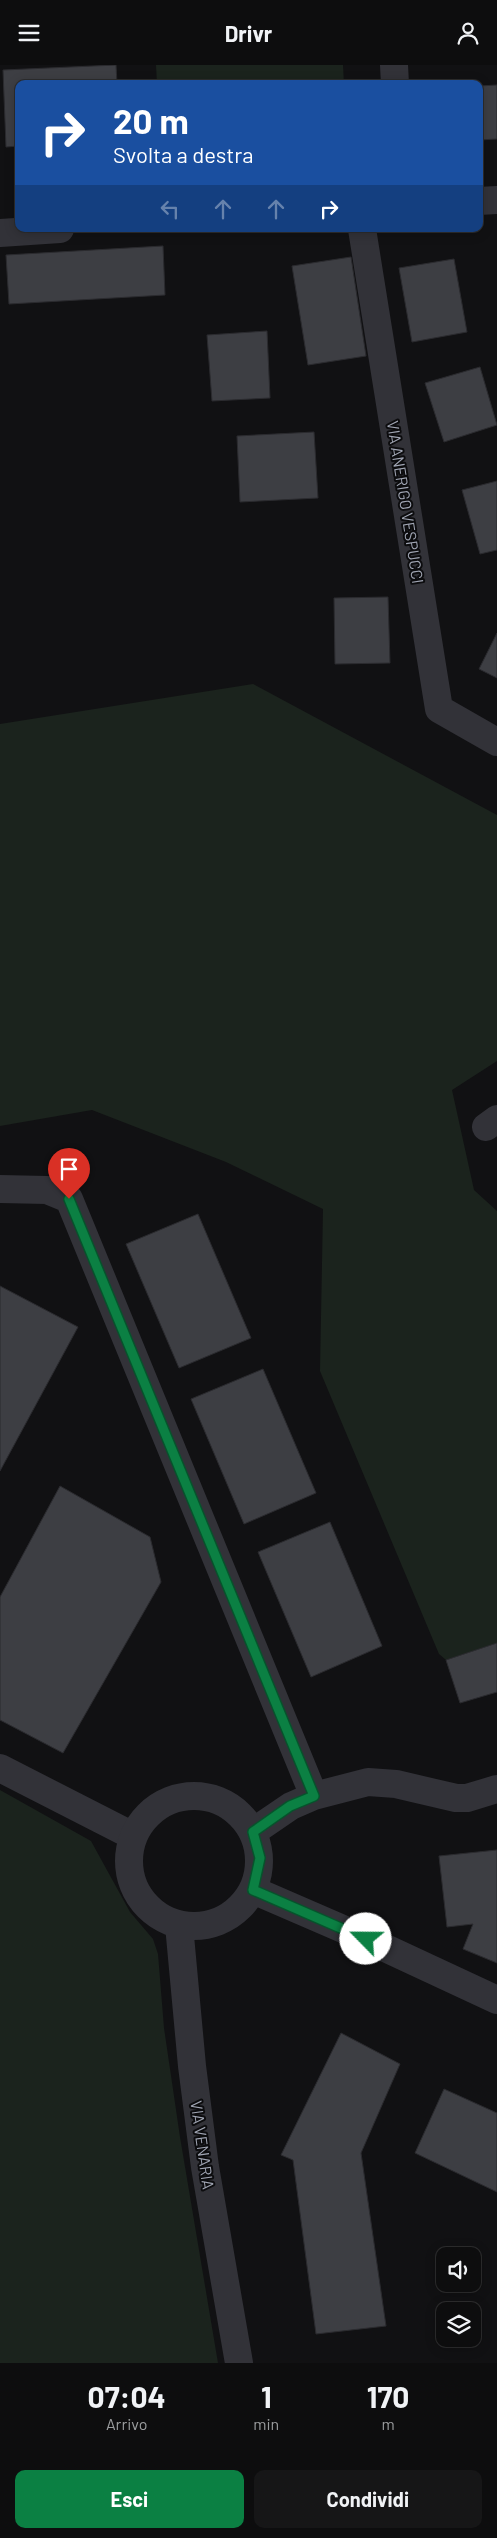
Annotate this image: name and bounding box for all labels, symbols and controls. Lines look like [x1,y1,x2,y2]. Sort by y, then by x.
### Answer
icon: menu [15,19,43,47]
icon: person [454,19,482,47]
text: Drivr [225,20,272,46]
text: 20 m [113,99,189,141]
icon: right [30,100,95,165]
text: Svolta a destra [113,141,254,167]
icon: left [156,195,184,223]
icon: ahead [209,195,237,223]
icon: ahead [262,195,290,223]
icon: right [315,195,343,223]
street label: VIA ANERIGO VESPUCCI [384,419,428,585]
pin [48,1148,90,1199]
icon: arrive [55,1155,83,1183]
position arrow [339,1912,391,1964]
street label: VIA VENARIA [187,2099,219,2191]
map controls [436,2247,481,2347]
button: sound [436,2247,481,2292]
button: layers [436,2302,481,2347]
text: 07:04 [88,2378,166,2414]
text: 1 [261,2378,272,2414]
text: 170 [367,2378,409,2414]
text: Arrivo [106,2414,147,2433]
text: min [253,2414,279,2433]
text: m [381,2414,395,2433]
button: Esci [15,2470,244,2528]
button: Condividi [254,2470,482,2528]

